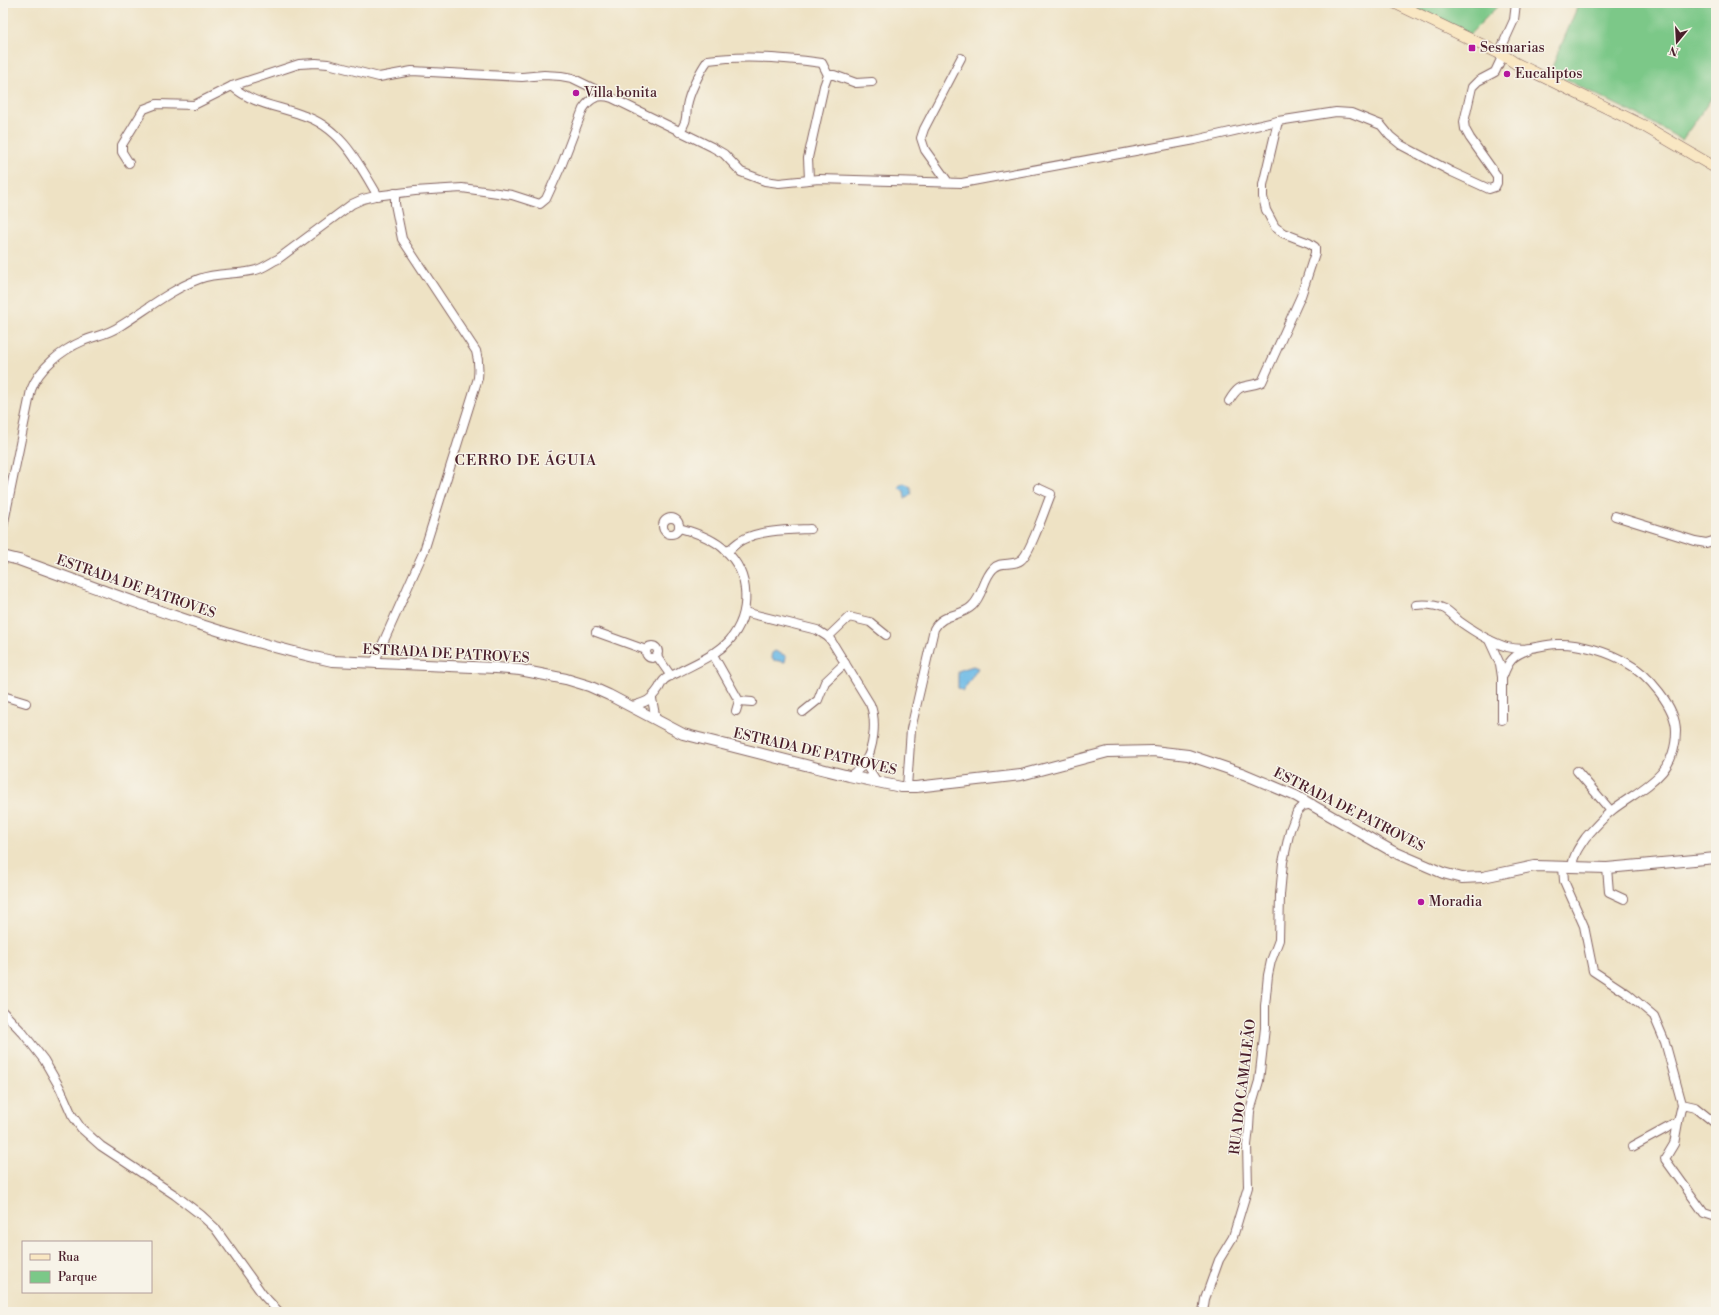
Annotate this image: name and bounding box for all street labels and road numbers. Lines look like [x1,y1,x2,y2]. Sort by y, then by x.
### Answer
street label: ESTRADA DE PATROVES [54,551,218,623]
street label: ESTRADA DE PATROVES [362,641,530,667]
street label: ESTRADA DE PATROVES [731,724,899,780]
street label: ESTRADA DE PATROVES [1270,764,1428,856]
street label: RUA DO CAMALEÃO [1224,1018,1260,1156]

